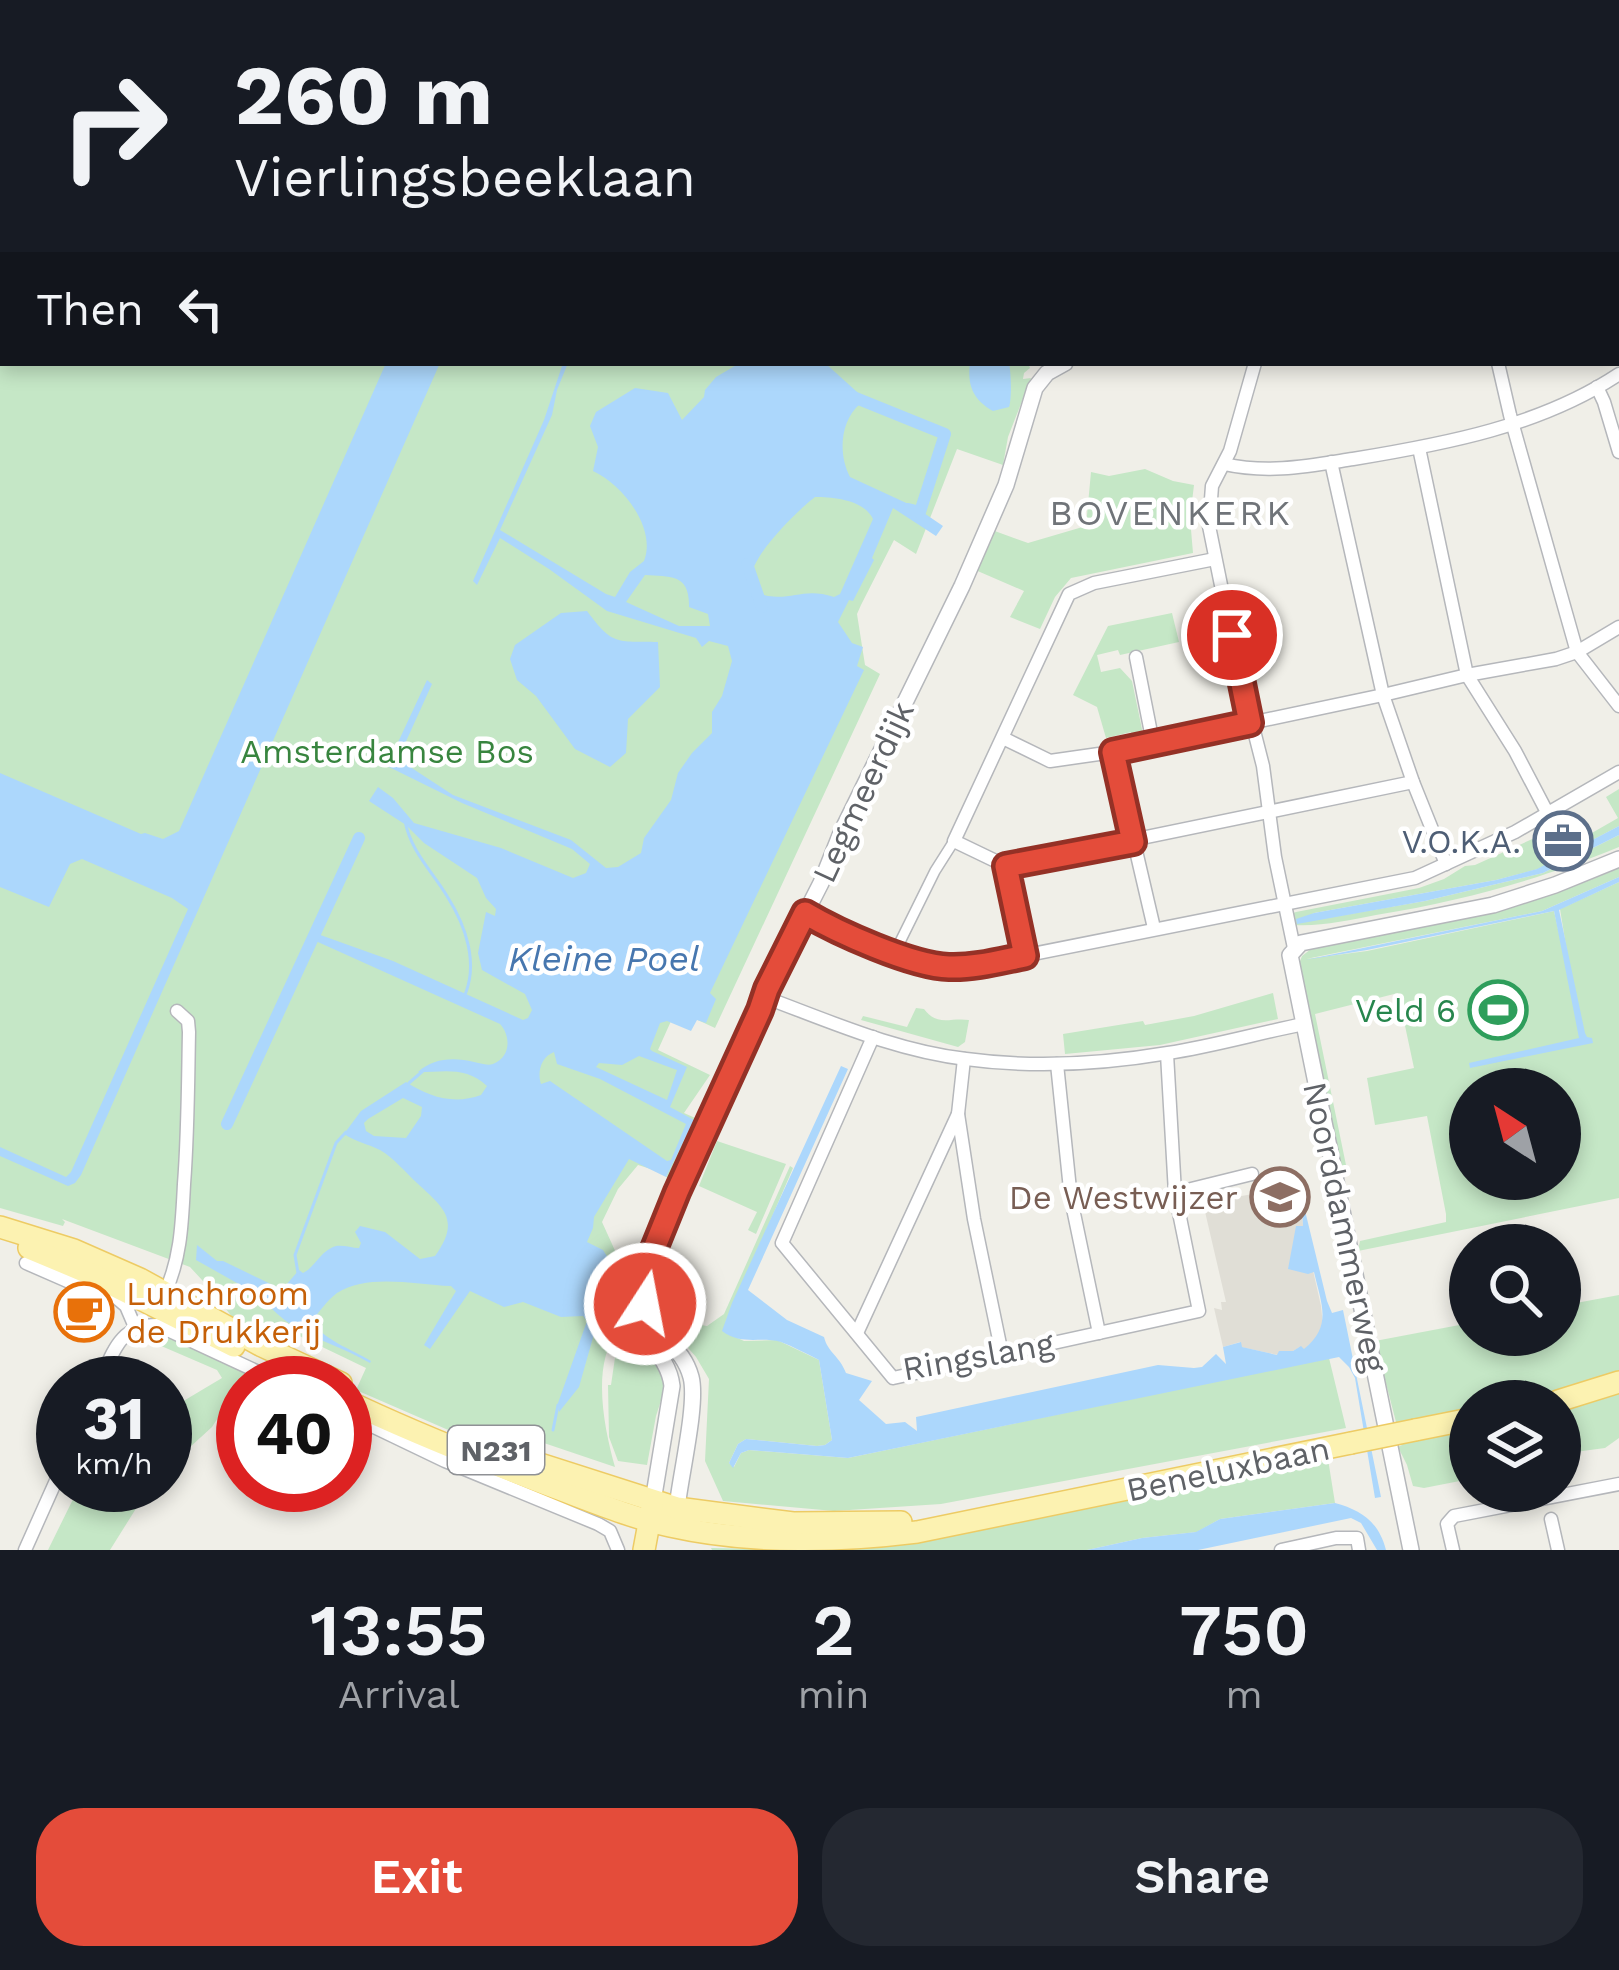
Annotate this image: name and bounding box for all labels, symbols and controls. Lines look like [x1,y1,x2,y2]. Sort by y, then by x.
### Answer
text: 260 m [234,46,493,144]
icon: right [36,48,192,204]
text: Vierlingsbeeklaan [234,146,696,209]
icon: left [168,276,234,342]
text: Then [36,283,144,336]
district label: BOVENKERK [1049,492,1293,534]
pin [1181,584,1283,686]
icon: arrive [1199,602,1265,668]
street label: Legmeerdijk [804,695,922,889]
park label: Amsterdamse Bos [240,732,534,771]
office icon: V.O.K.A. [1532,810,1594,872]
place label: V.O.K.A. [1402,822,1521,861]
water label: Kleine Poel [508,938,700,980]
sports icon: Veld 6 [1467,979,1529,1041]
place label: Veld 6 [1355,991,1456,1030]
north arrow [1449,1068,1581,1200]
map controls [1449,1068,1581,1512]
street label: Noorddammerweg [1295,1078,1395,1376]
school or university icon: De Westwijzer [1249,1166,1311,1228]
place label: De Westwijzer [1009,1178,1238,1217]
button: search [1449,1224,1581,1356]
position arrow [582,1241,708,1367]
place label: Lunchroom de Drukkerij [126,1274,321,1351]
cafe icon: Lunchroom de Drukkerij [53,1281,115,1343]
street label: Ringslang [899,1323,1057,1388]
speed limit sign: 40 [216,1356,372,1512]
button: layers [1449,1380,1581,1512]
text: 31 [83,1383,145,1454]
road number: N231 [448,1426,544,1474]
street label: Beneluxbaan [1123,1428,1333,1510]
text: km/h [75,1446,153,1481]
text: 13:55 [310,1588,488,1672]
text: 2 [812,1588,855,1672]
text: 750 [1179,1588,1309,1672]
text: Arrival [338,1672,460,1717]
text: min [798,1672,869,1717]
text: m [1226,1672,1263,1717]
button: Exit [36,1808,798,1946]
button: Share [822,1808,1583,1946]

